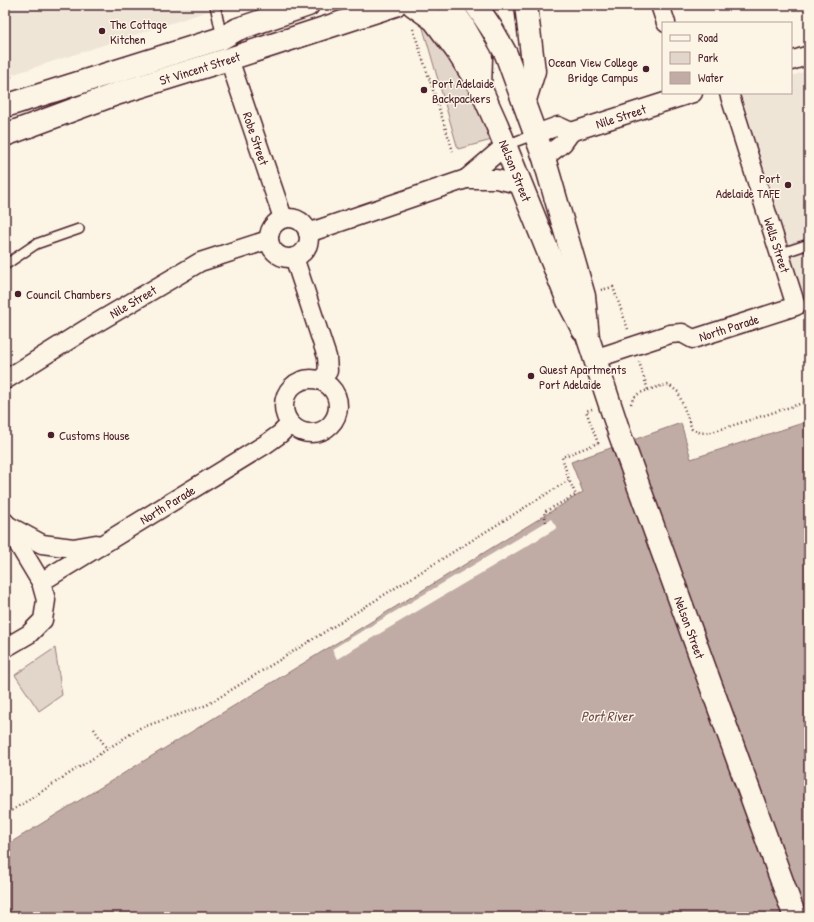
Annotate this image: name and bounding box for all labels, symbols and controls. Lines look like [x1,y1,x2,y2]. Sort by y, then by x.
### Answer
place label: The Cottage Kitchen [110,15,167,48]
legend [662,22,792,94]
marker: The Cottage Kitchen [97,26,107,36]
text: Road [698,29,718,46]
street label: St Vincent Street [157,47,243,89]
text: Park [698,49,718,66]
place label: Ocean View College Bridge Campus [548,53,638,86]
marker: Ocean View College Bridge Campus [641,64,651,74]
text: Water [698,69,724,86]
place label: Port Adelaide Backpackers [432,74,494,107]
marker: Port Adelaide Backpackers [419,85,429,95]
street label: Nile Street [593,99,649,133]
street label: Robe Street [239,110,274,168]
street label: Nelson Street [495,137,536,205]
place label: Port Adelaide TAFE [716,169,781,202]
marker: Port Adelaide TAFE [783,180,793,190]
street label: Wells Street [760,215,795,275]
street label: Nile Street [106,280,160,322]
place label: Council Chambers [26,285,111,303]
marker: Council Chambers [13,289,23,299]
street label: North Parade [696,310,761,346]
place label: Quest Apartments Port Adelaide [539,360,626,393]
marker: Quest Apartments Port Adelaide [526,371,536,381]
place label: Customs House [59,426,130,444]
marker: Customs House [46,430,56,440]
street label: North Parade [136,481,198,528]
street label: Nelson Street [670,594,710,662]
water label: Port River [581,706,635,725]

